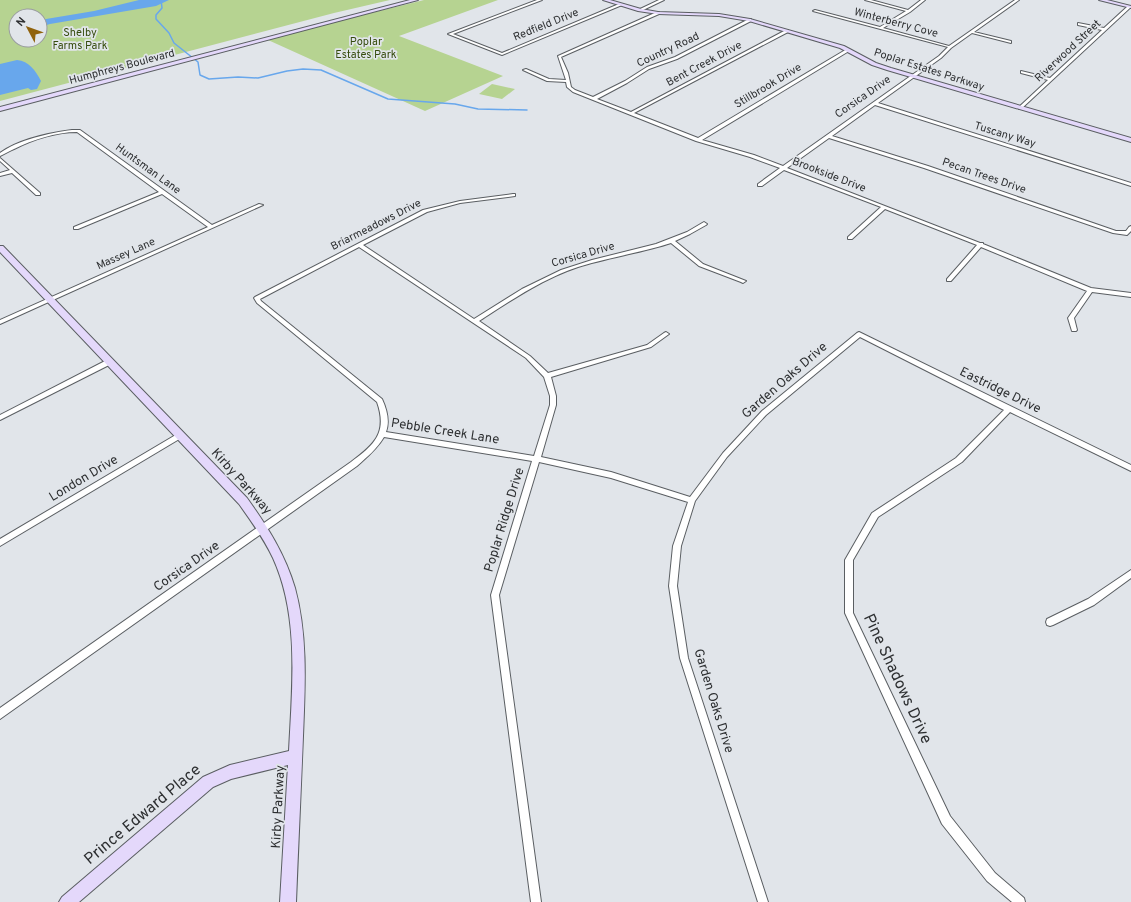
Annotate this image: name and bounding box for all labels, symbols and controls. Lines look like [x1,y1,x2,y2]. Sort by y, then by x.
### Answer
street label: Redfield Drive [511,5,581,44]
street label: Winterberry Cove [852,5,940,41]
north arrow [8,8,48,48]
text: N [13,15,29,30]
street label: Riverwood Street [1032,17,1104,85]
park label: Shelby Farms Park [52,26,108,53]
street label: Country Road [634,29,702,71]
park label: Poplar Estates Park [335,35,397,62]
street label: Bent Creek Drive [664,38,744,90]
street label: Poplar Estates Parkway [872,45,986,95]
street label: Humphreys Boulevard [68,46,176,88]
street label: Stillbrook Drive [732,60,804,112]
street label: Corsica Drive [832,73,894,121]
street label: Tuscany Way [973,119,1038,151]
street label: Huntsman Lane [112,141,184,198]
street label: Brookside Drive [790,154,868,196]
street label: Pecan Trees Drive [940,155,1028,197]
street label: Briarmeadows Drive [328,196,424,254]
street label: Massey Lane [94,235,158,273]
street label: Corsica Drive [550,239,616,271]
street label: Garden Oaks Drive [739,339,831,423]
street label: Eastridge Drive [957,364,1043,418]
street label: Pebble Creek Lane [390,416,500,448]
street label: Kirby Parkway [207,446,275,518]
street label: London Drive [47,452,121,506]
street label: Poplar Ridge Drive [481,466,529,574]
street label: Corsica Drive [151,538,223,596]
street label: Pine Shadows Drive [858,611,936,747]
street label: Garden Oaks Drive [690,647,736,755]
street label: Prince Edward Place [81,760,205,870]
street label: Kirby Parkway [269,765,289,849]

